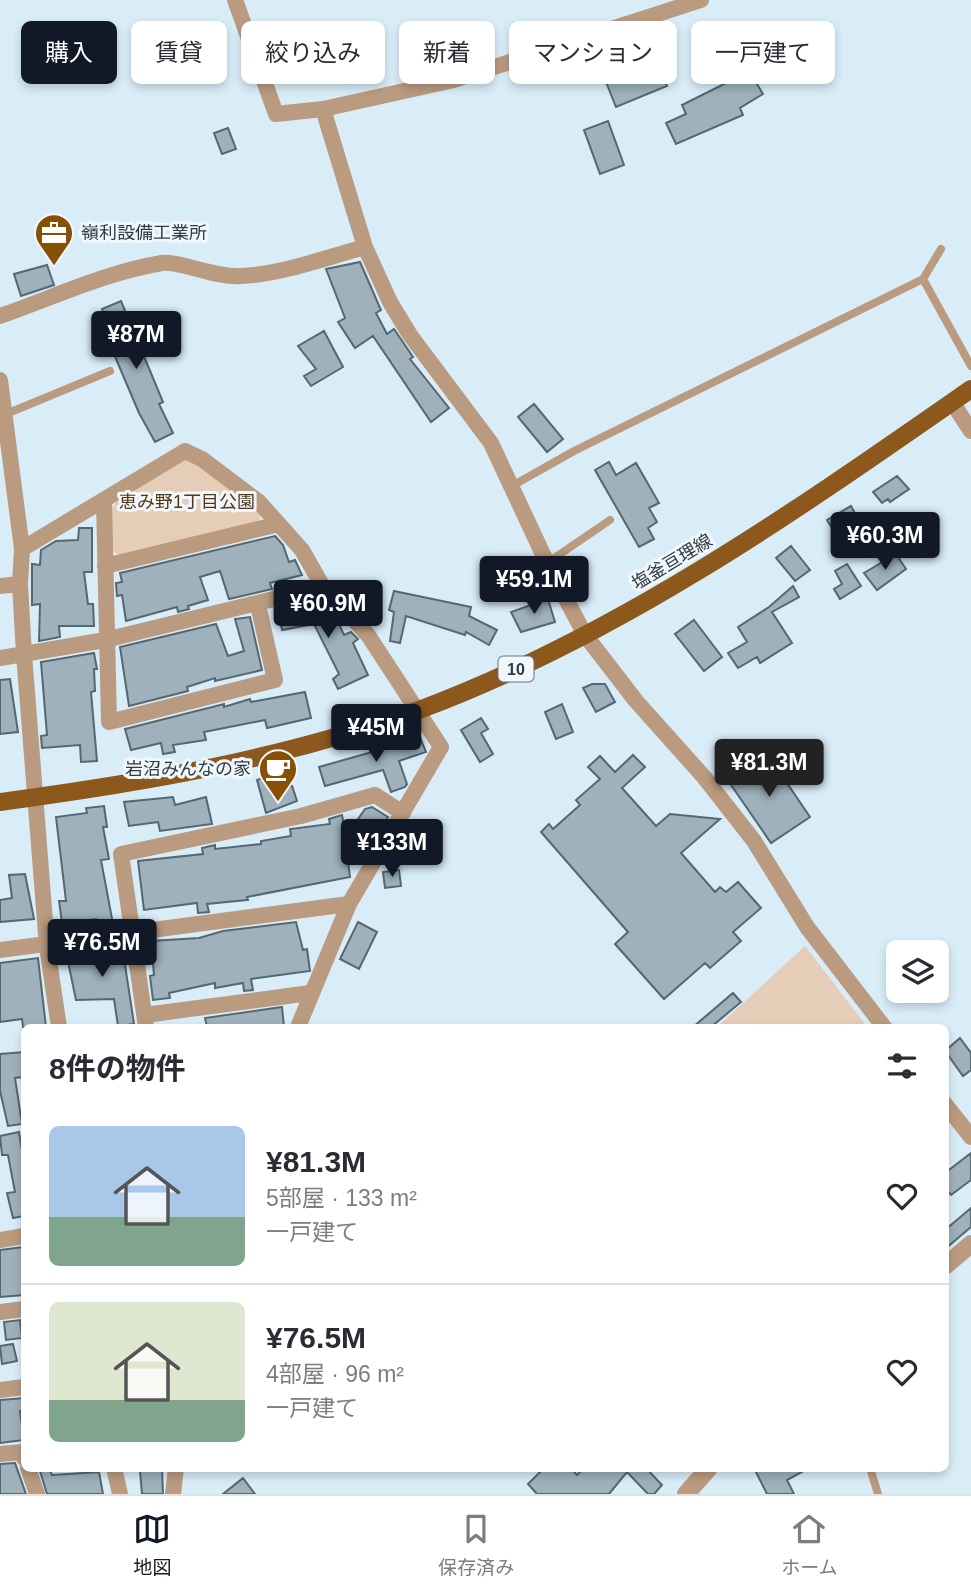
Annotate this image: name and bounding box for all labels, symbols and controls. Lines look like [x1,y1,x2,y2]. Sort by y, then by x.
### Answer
chip: 購入 [21,21,117,84]
chip: 賃貸 [131,21,227,84]
chip: 絞り込み [241,21,385,84]
chip: 新着 [399,21,495,84]
chip: マンション [509,21,677,84]
chip: 一戸建て [691,21,835,84]
office icon: 嶺利設備工業所 [33,212,75,267]
place label: 嶺利設備工業所 [81,223,207,243]
pin: ¥87M [95,312,177,371]
text: ¥87M [107,321,165,347]
park label: 恵み野1丁目公園 [119,492,255,512]
pin: ¥60.3M [828,512,942,572]
text: ¥60.3M [847,522,923,548]
street label: 塩釜亘理線 [628,530,716,594]
pin: ¥59.1M [477,556,591,616]
text: ¥59.1M [496,566,572,592]
pin: ¥60.9M [271,580,385,640]
text: ¥60.9M [290,590,366,616]
road number: 10 [498,656,534,682]
pin: ¥45M [335,704,417,764]
text: ¥45M [347,714,405,740]
pin: ¥81.3M [712,740,826,799]
cafe icon: 岩沼みんなの家 [257,748,299,803]
text: ¥81.3M [731,749,807,775]
place label: 岩沼みんなの家 [125,759,251,779]
pin: ¥133M [343,820,441,879]
text: ¥133M [357,829,427,855]
pin: ¥76.5M [45,920,159,979]
text: ¥76.5M [64,929,140,955]
map controls [886,940,949,1003]
button: layers [886,940,949,1003]
icon: filters [883,1047,921,1085]
text: 8件の物件 [49,1052,186,1085]
text: ¥81.3M [266,1145,366,1178]
icon: home [105,1154,189,1238]
icon: heart [883,1177,921,1215]
text: 5部屋 · 133 m² [266,1185,417,1211]
text: 一戸建て [266,1219,358,1245]
text: ¥76.5M [266,1321,366,1354]
icon: home [105,1330,189,1414]
icon: heart [883,1353,921,1391]
text: 4部屋 · 96 m² [266,1361,404,1387]
text: 一戸建て [266,1395,358,1421]
tab: 地図 [133,1510,171,1579]
tab: 保存済み [438,1510,514,1579]
tab: ホーム [781,1510,838,1579]

